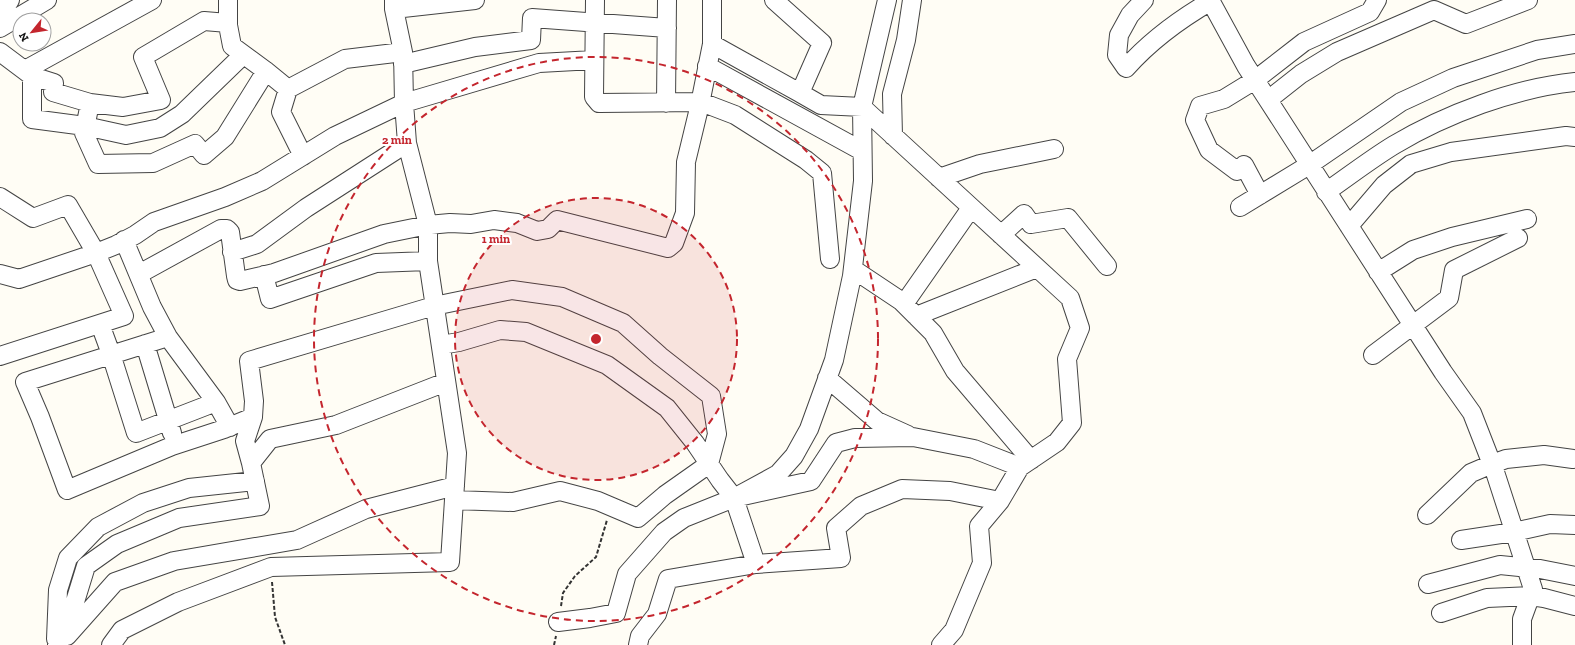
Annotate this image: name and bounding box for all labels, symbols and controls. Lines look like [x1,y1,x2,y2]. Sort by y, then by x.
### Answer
north arrow [12,12,52,52]
text: N [16,29,31,44]
text: 2 min [382,133,412,147]
text: 1 min [482,232,510,246]
centre of rings [589,332,603,346]

